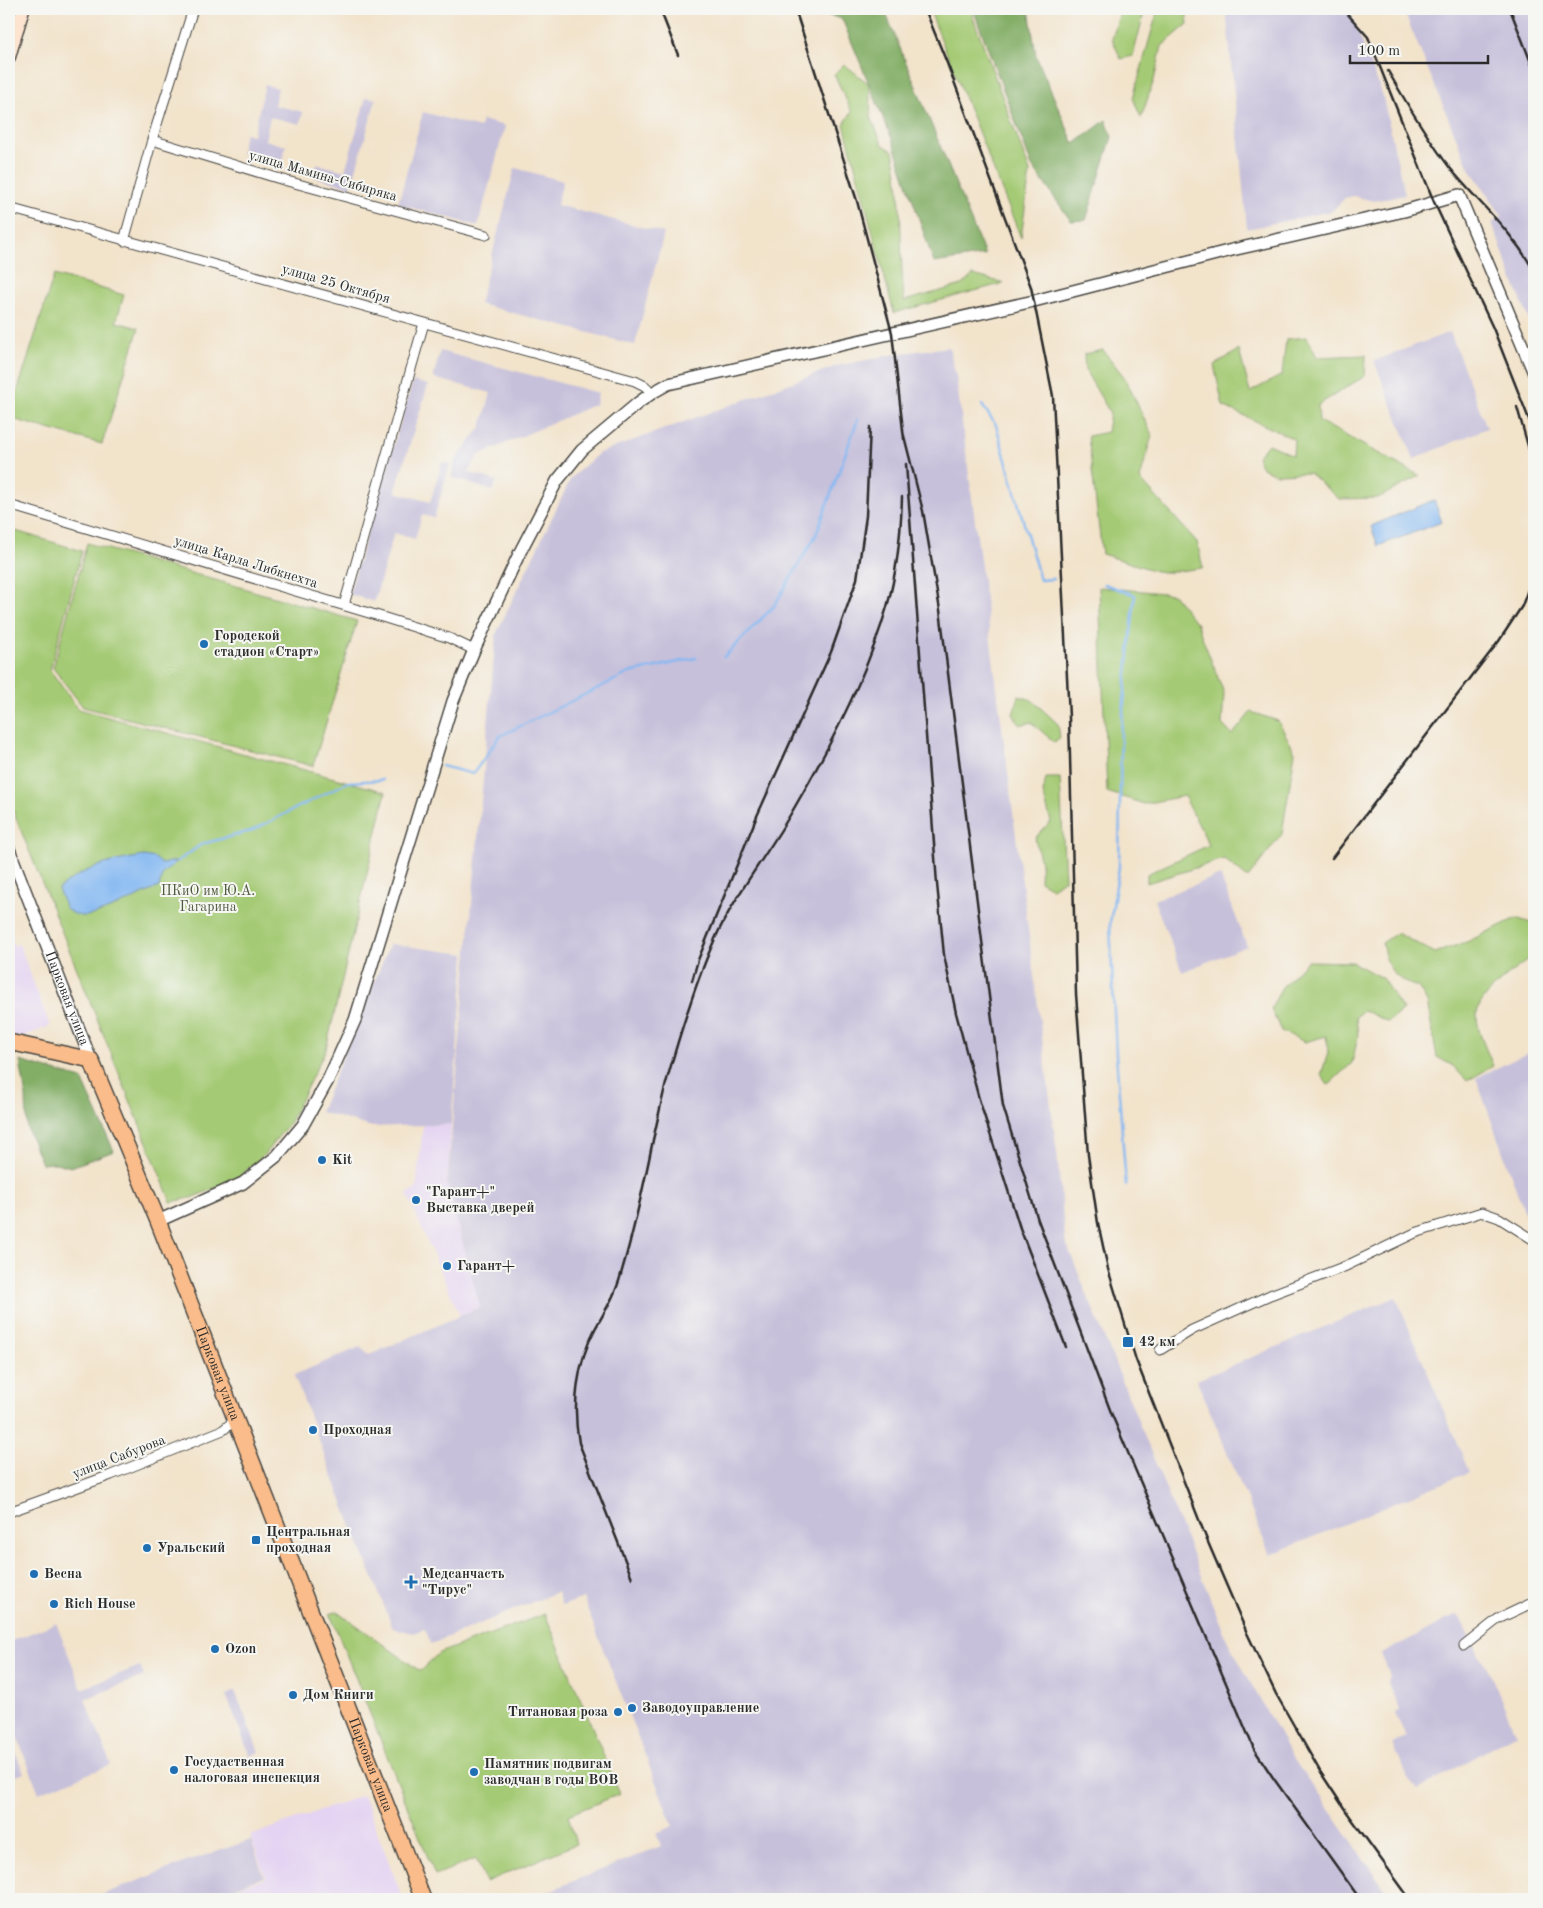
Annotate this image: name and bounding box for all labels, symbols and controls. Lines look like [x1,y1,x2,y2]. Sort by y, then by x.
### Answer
scale bar [1350,32,1488,64]
text: 100 m [1358,44,1400,59]
street label: улица Мамина-Сибиряка [247,148,399,204]
street label: улица 25 Октября [280,262,392,306]
street label: улица Карла Либкнехта [173,533,320,591]
place label: Городской стадион «Старт» [214,629,320,659]
marker: Городской стадион «Старт» [198,638,210,650]
park label: ПКиО им Ю.А. Гагарина [161,884,255,914]
street label: Парковая улица [42,949,92,1047]
place label: Kit [332,1153,352,1167]
marker: Kit [316,1154,328,1166]
place label: "Гарант+" Выставка дверей [426,1185,534,1215]
marker: "Гарант+" Выставка дверей [410,1194,422,1206]
place label: Гарант+ [457,1259,515,1273]
marker: Гарант+ [441,1260,453,1272]
street label: Парковая улица [193,1324,242,1423]
marker: 42 км [1121,1335,1135,1349]
place label: 42 км [1139,1335,1176,1349]
place label: Проходная [323,1423,392,1437]
marker: Проходная [307,1424,319,1436]
street label: улица Сабурова [71,1433,167,1481]
place label: Центральная проходная [266,1525,350,1555]
marker: Центральная проходная [250,1534,262,1546]
place label: Уральский [157,1541,225,1555]
marker: Уральский [141,1542,153,1554]
place label: Весна [44,1567,82,1581]
place label: Медсанчасть "Тирус" [422,1567,505,1597]
marker: Весна [28,1568,40,1580]
marker: Медсанчасть "Тирус" [404,1575,418,1589]
place label: Rich House [64,1597,136,1611]
marker: Rich House [48,1598,60,1610]
place label: Ozon [225,1642,256,1656]
marker: Ozon [209,1643,221,1655]
place label: Дом Книги [303,1688,374,1702]
marker: Дом Книги [287,1689,299,1701]
place label: Заводоуправление [642,1701,759,1715]
marker: Заводоуправление [626,1702,638,1714]
place label: Титановая роза [508,1705,608,1719]
marker: Титановая роза [612,1706,624,1718]
street label: Парковая улица [346,1716,395,1814]
place label: Госудаственная налоговая инспекция [184,1755,320,1785]
place label: Памятник подвигам заводчан в годы ВОВ [484,1757,618,1787]
marker: Госудаственная налоговая инспекция [168,1764,180,1776]
marker: Памятник подвигам заводчан в годы ВОВ [468,1766,480,1778]

